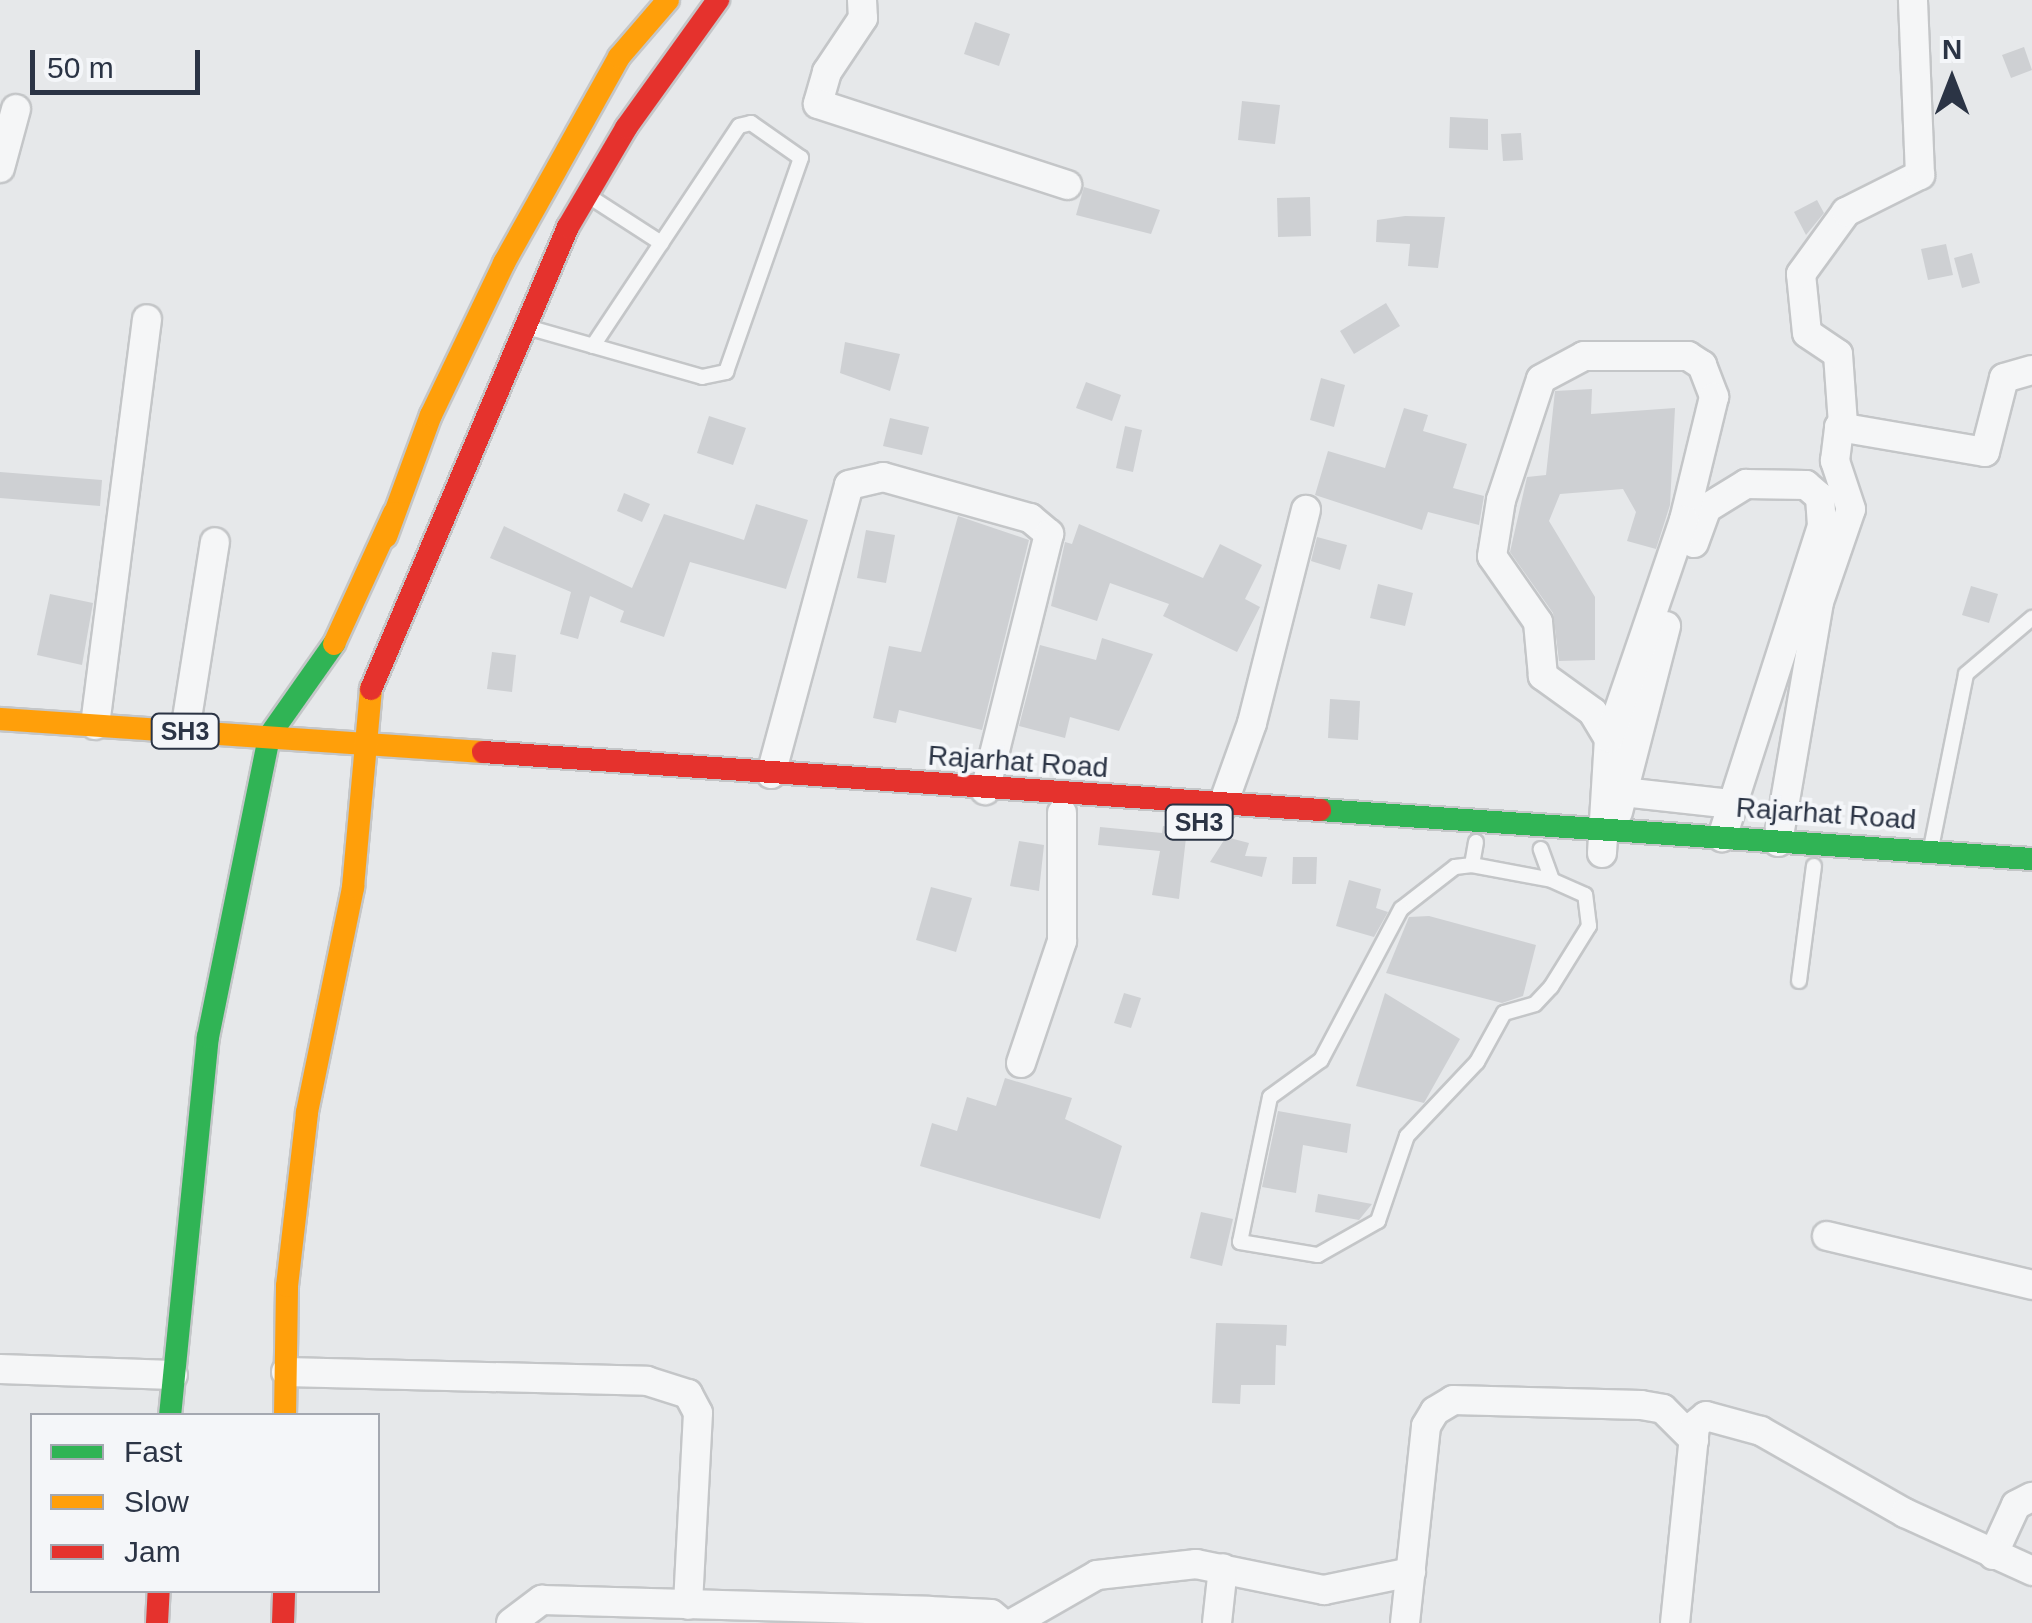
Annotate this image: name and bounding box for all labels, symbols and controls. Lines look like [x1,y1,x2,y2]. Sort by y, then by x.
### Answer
scale bar [35,30,205,92]
north arrow [1902,30,2002,130]
text: N [1942,34,1962,65]
text: 50 m [47,51,114,84]
road number: SH3 [150,711,220,751]
street label: Rajarhat Road [927,739,1109,785]
street label: Rajarhat Road [1735,791,1917,837]
road number: SH3 [1164,802,1234,842]
legend [30,1413,380,1593]
text: Fast [124,1435,182,1468]
text: Slow [124,1485,189,1518]
text: Jam [124,1535,181,1568]

